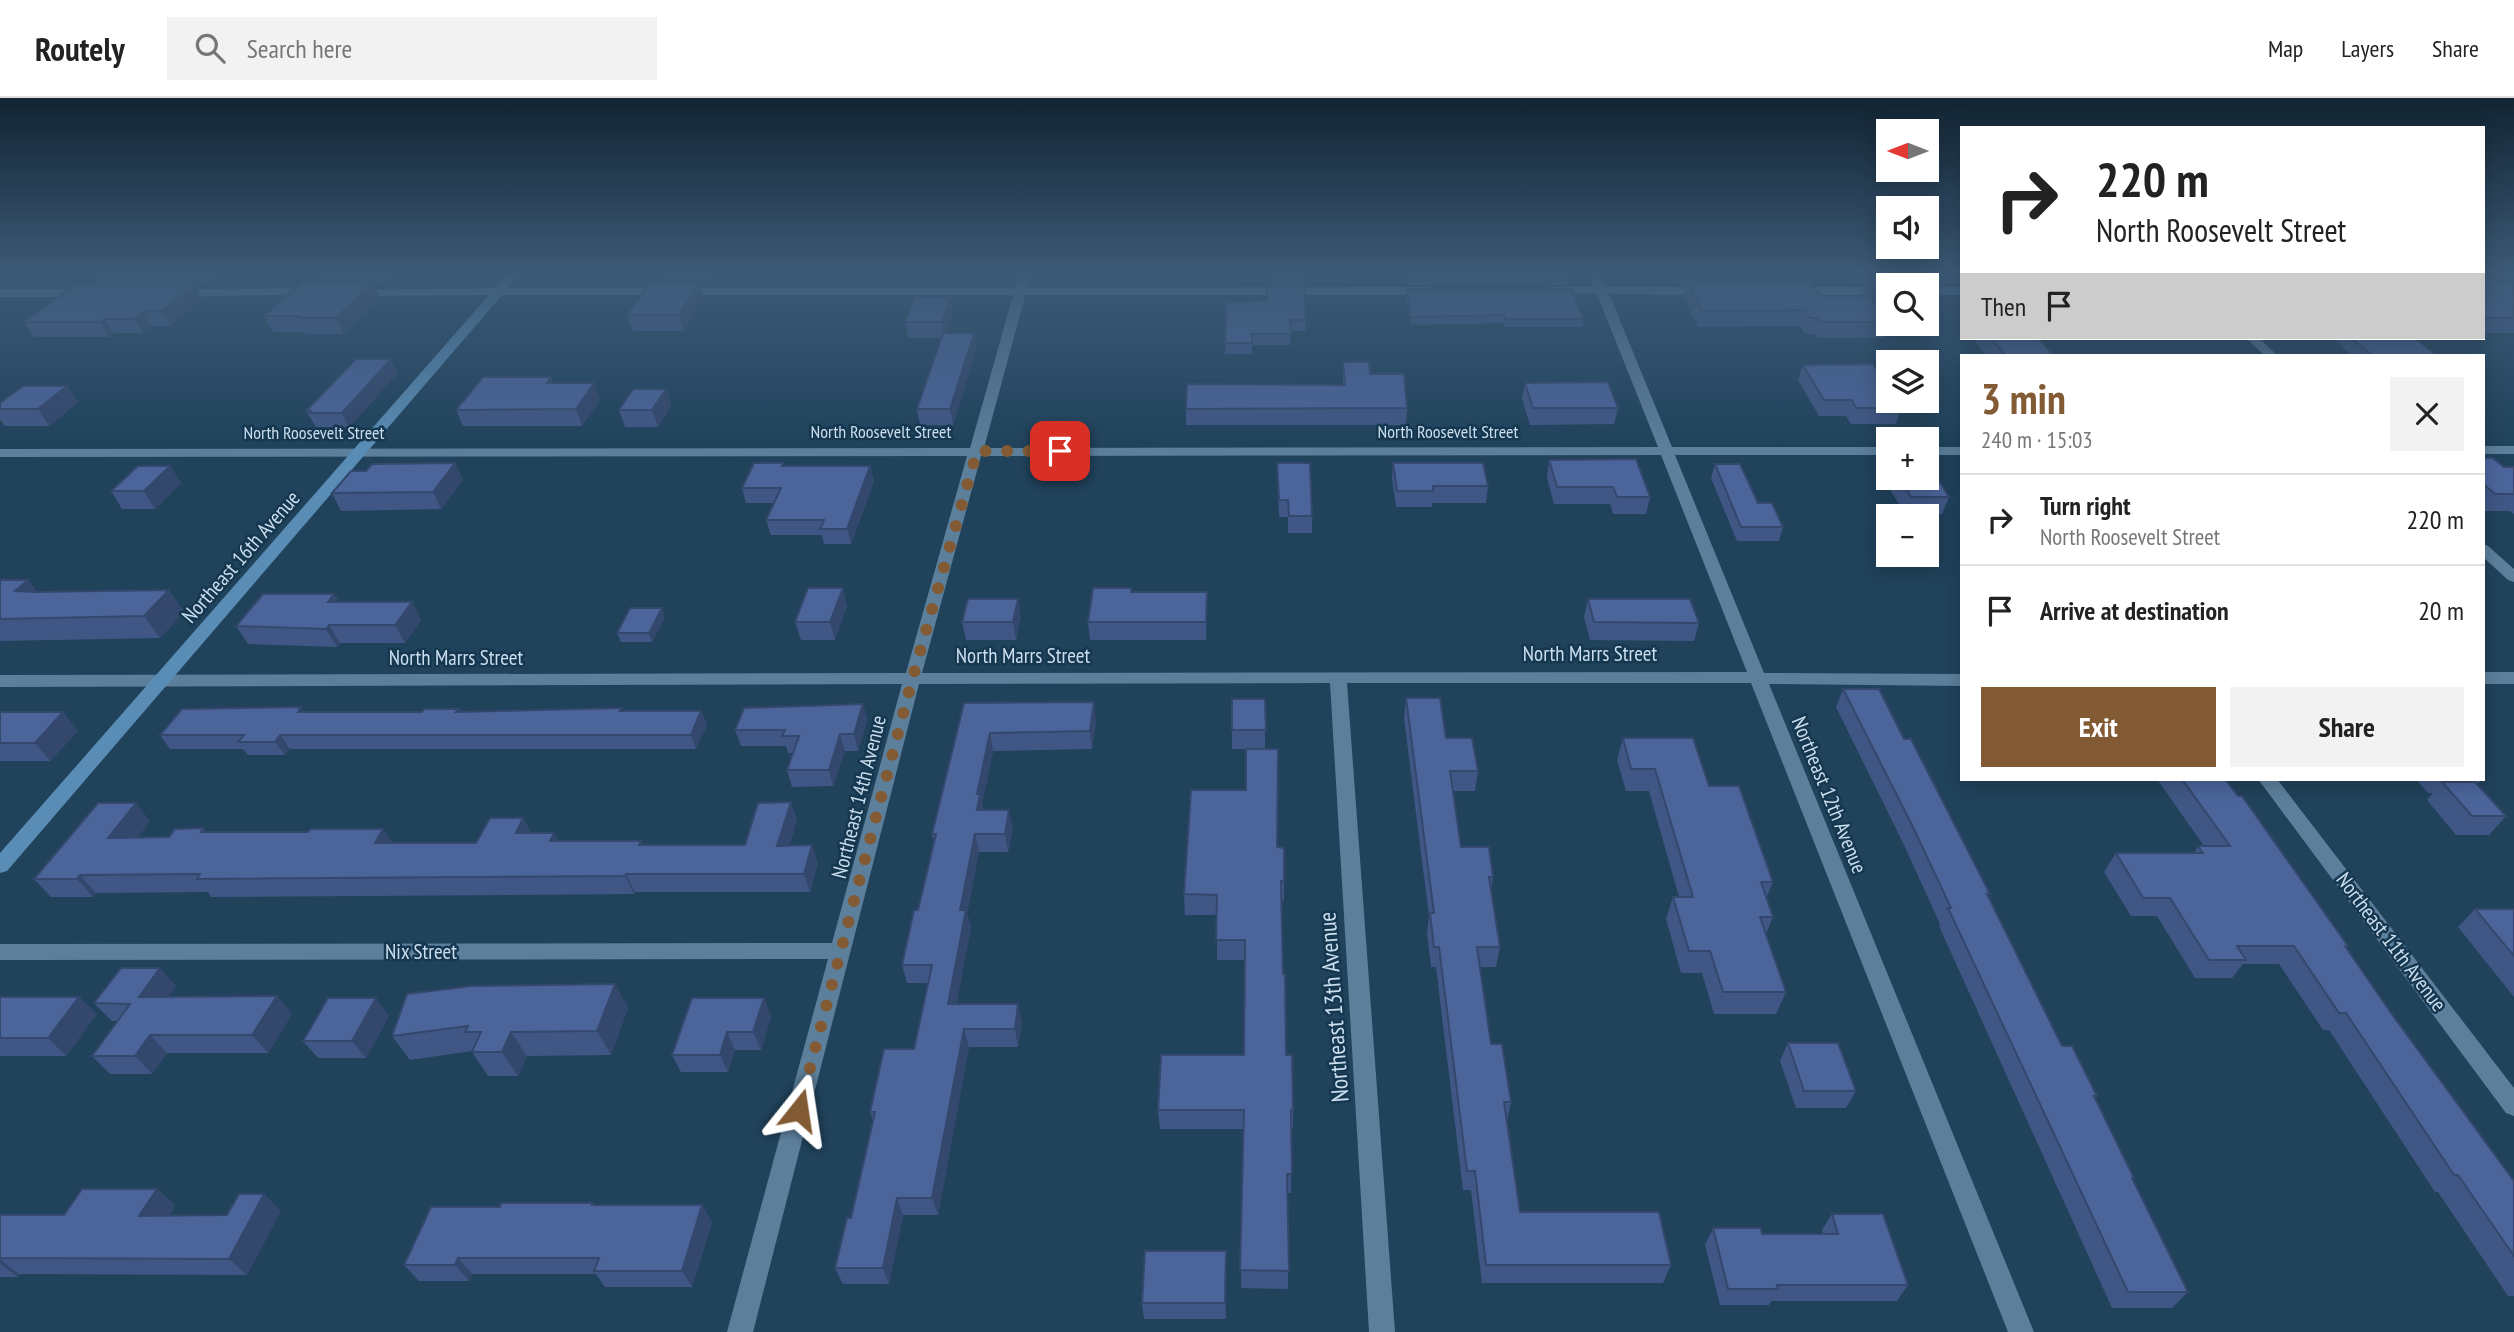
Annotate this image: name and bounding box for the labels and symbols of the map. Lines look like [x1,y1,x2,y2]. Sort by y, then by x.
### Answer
north arrow [1876,119,1939,182]
street label: North Roosevelt Street [811,420,951,443]
street label: North Roosevelt Street [1378,420,1518,443]
street label: North Roosevelt Street [244,421,384,444]
pin [1030,421,1090,481]
street label: Northeast 16th Avenue [176,485,306,629]
street label: North Marrs Street [1523,640,1657,667]
street label: North Marrs Street [956,642,1090,669]
street label: North Marrs Street [389,644,523,671]
street label: Northeast 12th Avenue [1786,712,1873,877]
street label: Northeast 14th Avenue [825,713,892,881]
street label: Northeast 11th Avenue [2330,867,2452,1016]
street label: Northeast 13th Avenue [1311,911,1356,1103]
street label: Nix Street [385,938,457,965]
position arrow [762,1073,836,1147]

